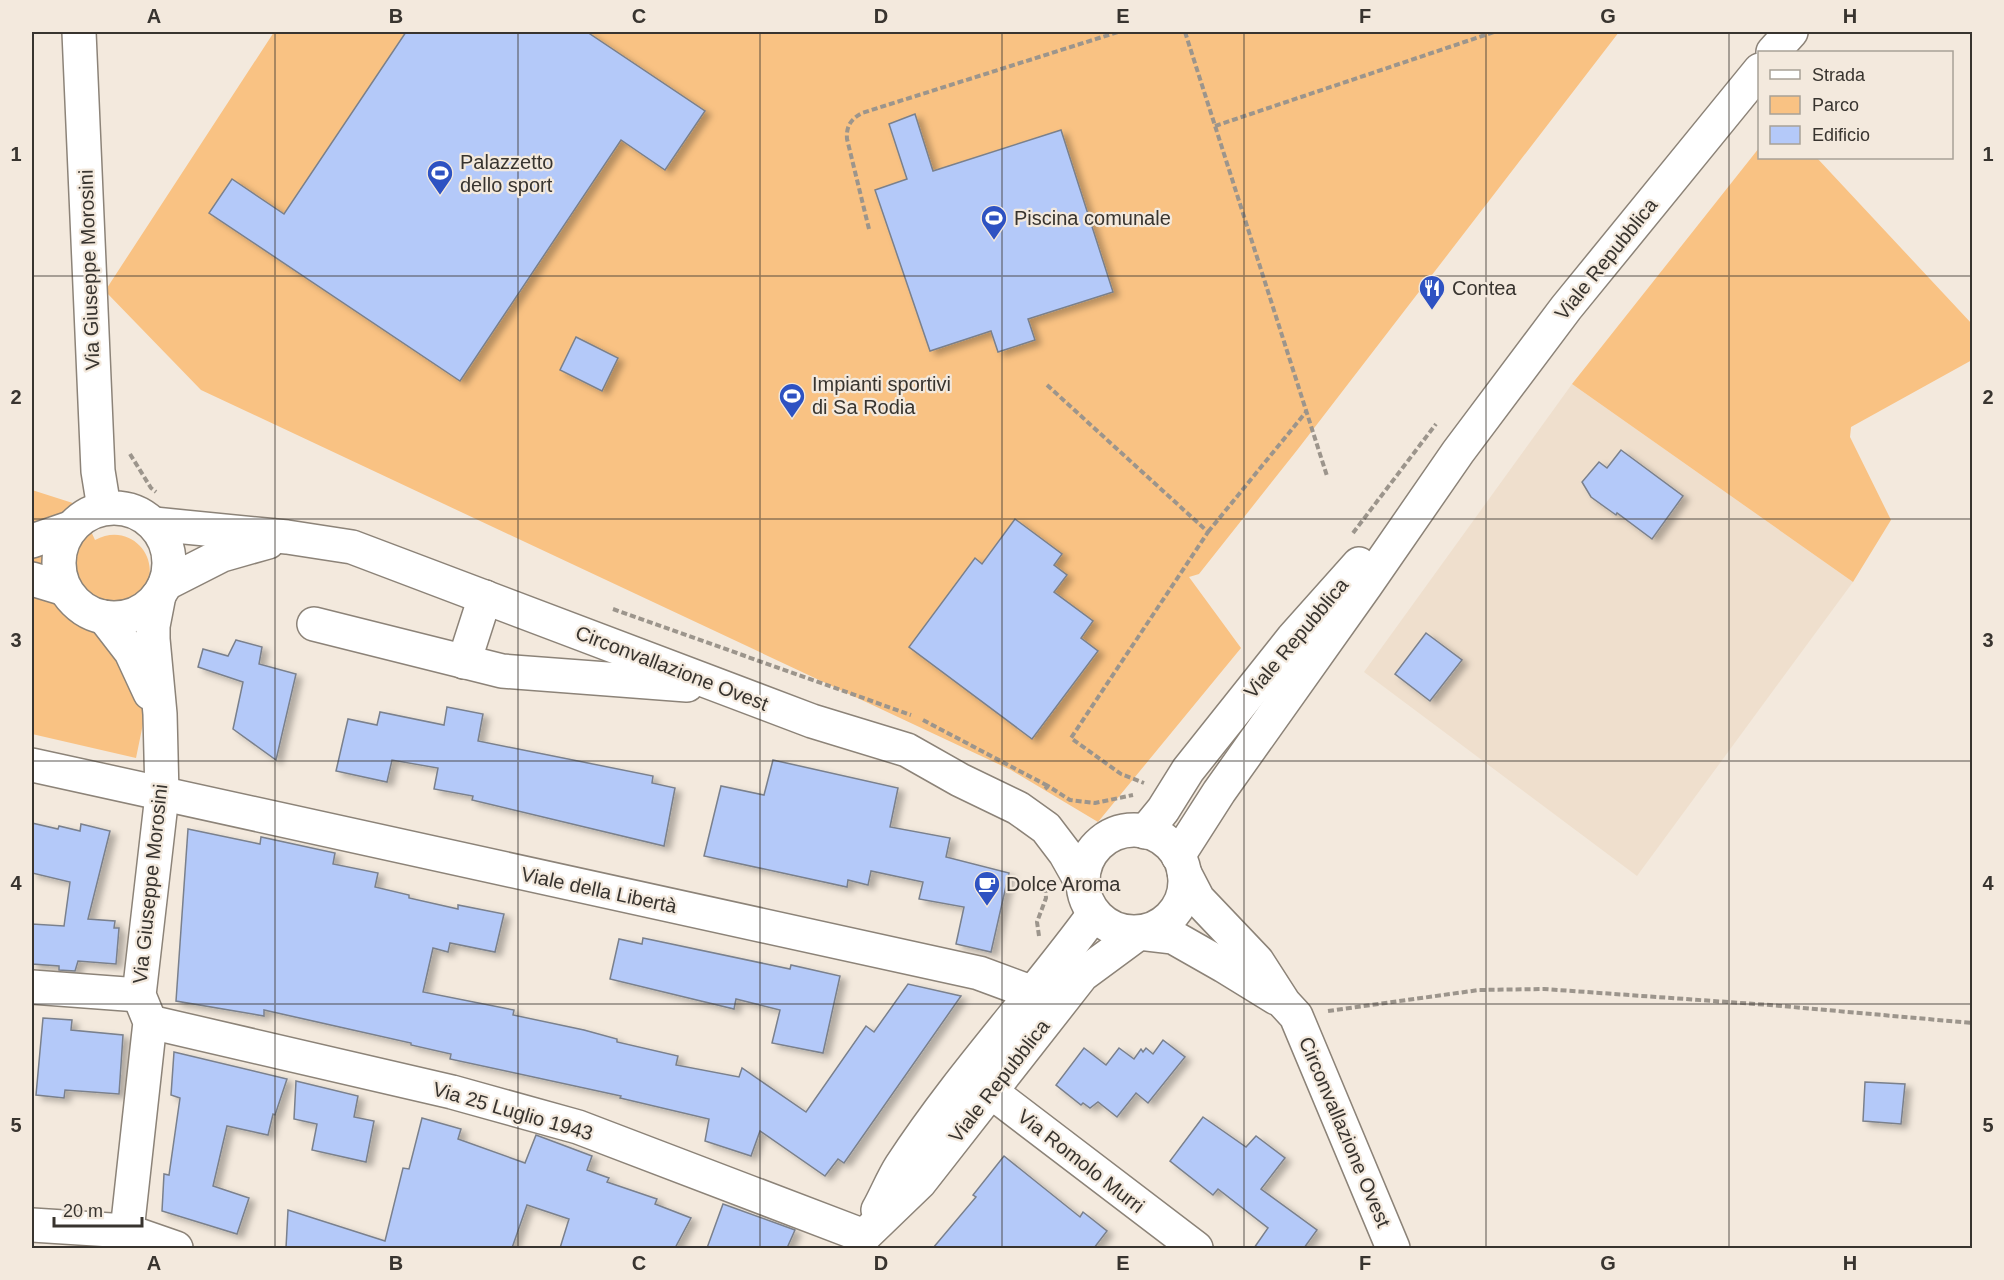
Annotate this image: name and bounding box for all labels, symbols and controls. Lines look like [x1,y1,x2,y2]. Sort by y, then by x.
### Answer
text: A [147,5,161,27]
text: B [389,5,403,27]
text: C [632,5,646,27]
text: D [874,5,888,27]
text: E [1116,5,1130,27]
text: F [1359,5,1371,27]
text: G [1600,5,1616,27]
text: H [1843,5,1857,27]
legend [1758,51,1953,159]
text: Strada [1812,65,1866,85]
text: Parco [1812,95,1859,115]
text: Edificio [1812,125,1870,145]
text: 1 [10,143,22,165]
text: 1 [1982,143,1994,165]
place label: Palazzetto dello sport [460,151,553,196]
sports icon: Palazzetto dello sport [425,158,455,196]
street label: Via Giuseppe Morosini [75,169,103,371]
street label: Viale Repubblica [1550,193,1662,324]
sports icon: Piscina comunale [979,203,1009,241]
place label: Piscina comunale [1014,207,1171,229]
restaurant icon: Contea [1417,273,1447,311]
place label: Contea [1452,277,1517,299]
place label: Impianti sportivi di Sa Rodia [812,373,951,418]
sports icon: Impianti sportivi di Sa Rodia [777,381,807,419]
text: 2 [10,386,22,408]
text: 2 [1982,386,1994,408]
street label: Viale Repubblica [1239,573,1353,702]
street label: Circonvallazione Ovest [573,621,772,715]
text: 3 [10,629,22,651]
text: 3 [1982,629,1994,651]
street label: Via Giuseppe Morosini [129,783,171,985]
street label: Viale della Libertà [519,863,680,917]
cafe icon: Dolce Aroma [972,869,1002,907]
text: 4 [10,872,22,894]
text: 4 [1982,872,1994,894]
place label: Dolce Aroma [1006,873,1121,895]
street label: Viale Repubblica [944,1015,1054,1147]
street label: Circonvallazione Ovest [1295,1034,1395,1231]
street label: Via 25 Luglio 1943 [430,1078,596,1144]
street label: Via Romolo Murri [1014,1105,1148,1217]
text: 5 [10,1114,22,1136]
text: 5 [1982,1114,1994,1136]
scale bar [54,1190,142,1228]
text: 20 m [63,1201,103,1221]
text: A [147,1252,161,1274]
text: B [389,1252,403,1274]
text: C [632,1252,646,1274]
text: D [874,1252,888,1274]
text: E [1116,1252,1130,1274]
text: F [1359,1252,1371,1274]
text: G [1600,1252,1616,1274]
text: H [1843,1252,1857,1274]

